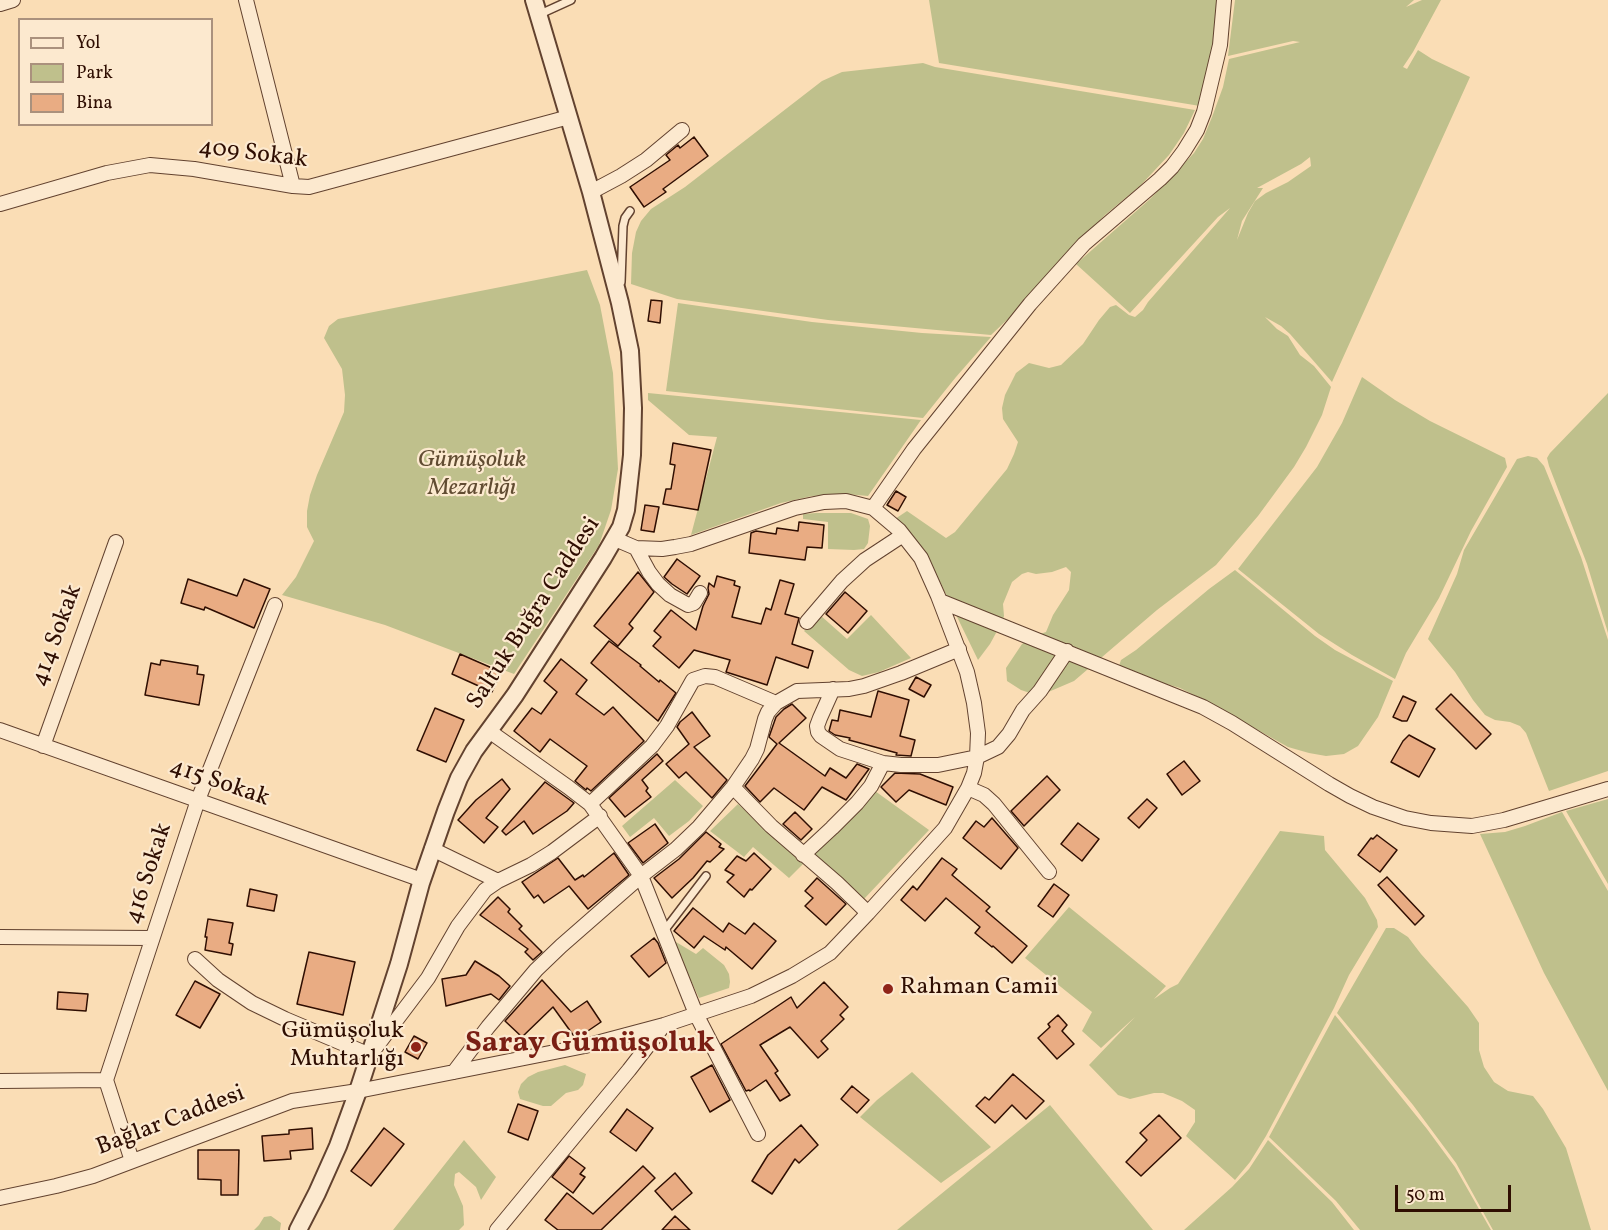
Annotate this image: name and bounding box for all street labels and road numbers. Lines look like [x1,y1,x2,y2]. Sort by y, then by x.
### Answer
street label: 409 Sokak [197,134,309,176]
street label: Saltuk Buğra Caddesi [462,513,608,715]
street label: 414 Sokak [26,581,90,691]
street label: 415 Sokak [165,753,273,815]
street label: 416 Sokak [120,820,180,928]
street label: Bağlar Caddesi [93,1080,249,1164]

